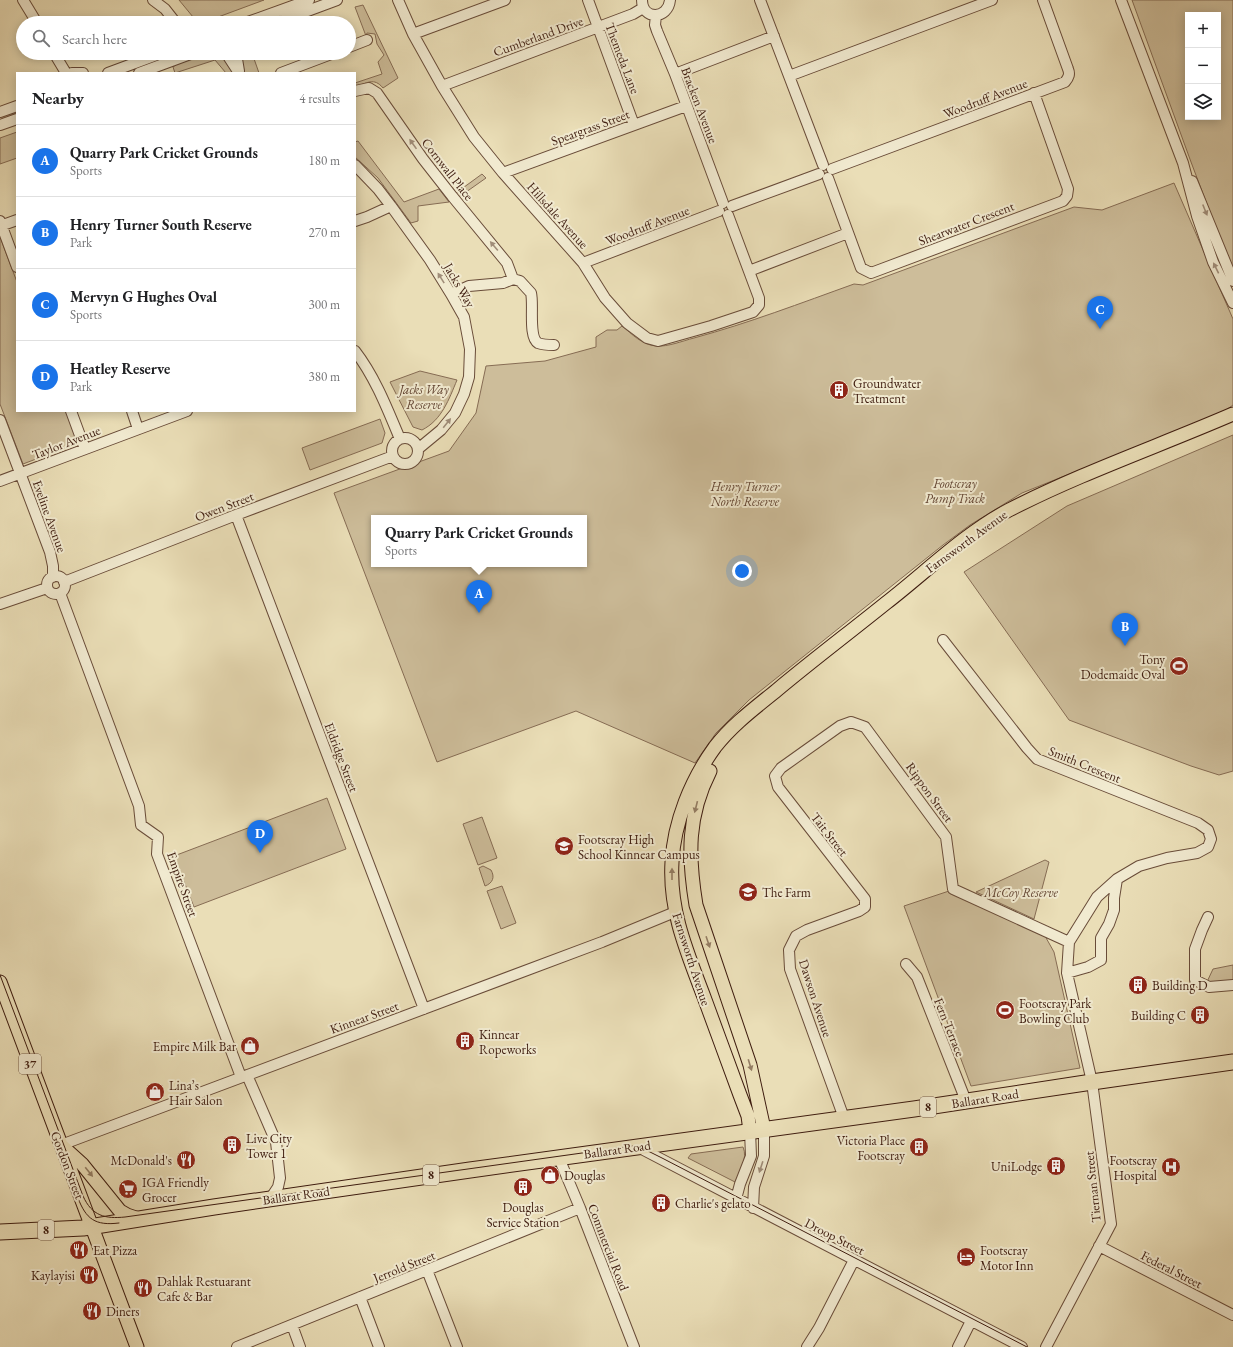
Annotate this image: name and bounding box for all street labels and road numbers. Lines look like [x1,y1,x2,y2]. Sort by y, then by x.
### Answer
street label: Cumberland Drive [491,12,585,61]
street label: Themeda Lane [601,20,644,96]
street label: Bracken Avenue [677,65,722,146]
street label: Woodruff Avenue [941,75,1030,122]
street label: Speargrass Street [549,105,632,150]
street label: Cornwall Place [418,135,477,204]
street label: Hillsdale Avenue [523,178,592,252]
street label: Shearwater Crescent [916,197,1016,250]
street label: Woodruff Avenue [603,202,692,249]
street label: Jacks Way [439,259,479,311]
street label: Taylor Avenue [30,422,103,463]
street label: Eveline Avenue [29,478,70,555]
street label: Owen Street [192,487,256,525]
street label: Farnsworth Avenue [922,506,1010,577]
street label: Eldridge Street [321,720,363,794]
street label: Smith Crescent [1046,742,1124,787]
street label: Rippon Street [902,759,957,826]
street label: Tait Street [807,809,852,860]
street label: Empire Street [163,849,202,919]
street label: Farnsworth Avenue [668,910,715,1008]
street label: Dawson Avenue [795,957,836,1039]
street label: Fern Terrace [930,995,969,1059]
street label: Kinnear Street [328,997,401,1038]
road number: 37 [19,1054,41,1074]
street label: Ballarat Road [950,1085,1020,1112]
road number: 8 [920,1097,936,1117]
street label: Gordon Street [47,1129,88,1202]
street label: Ballarat Road [582,1136,652,1163]
street label: Tiernan Street [1080,1151,1105,1223]
road number: 8 [423,1165,439,1185]
street label: Ballarat Road [261,1182,331,1209]
street label: Commercial Road [584,1201,633,1294]
street label: Droop Street [802,1214,868,1259]
road number: 8 [38,1220,54,1240]
street label: Jerrold Street [370,1246,438,1287]
street label: Federal Street [1138,1247,1205,1292]

